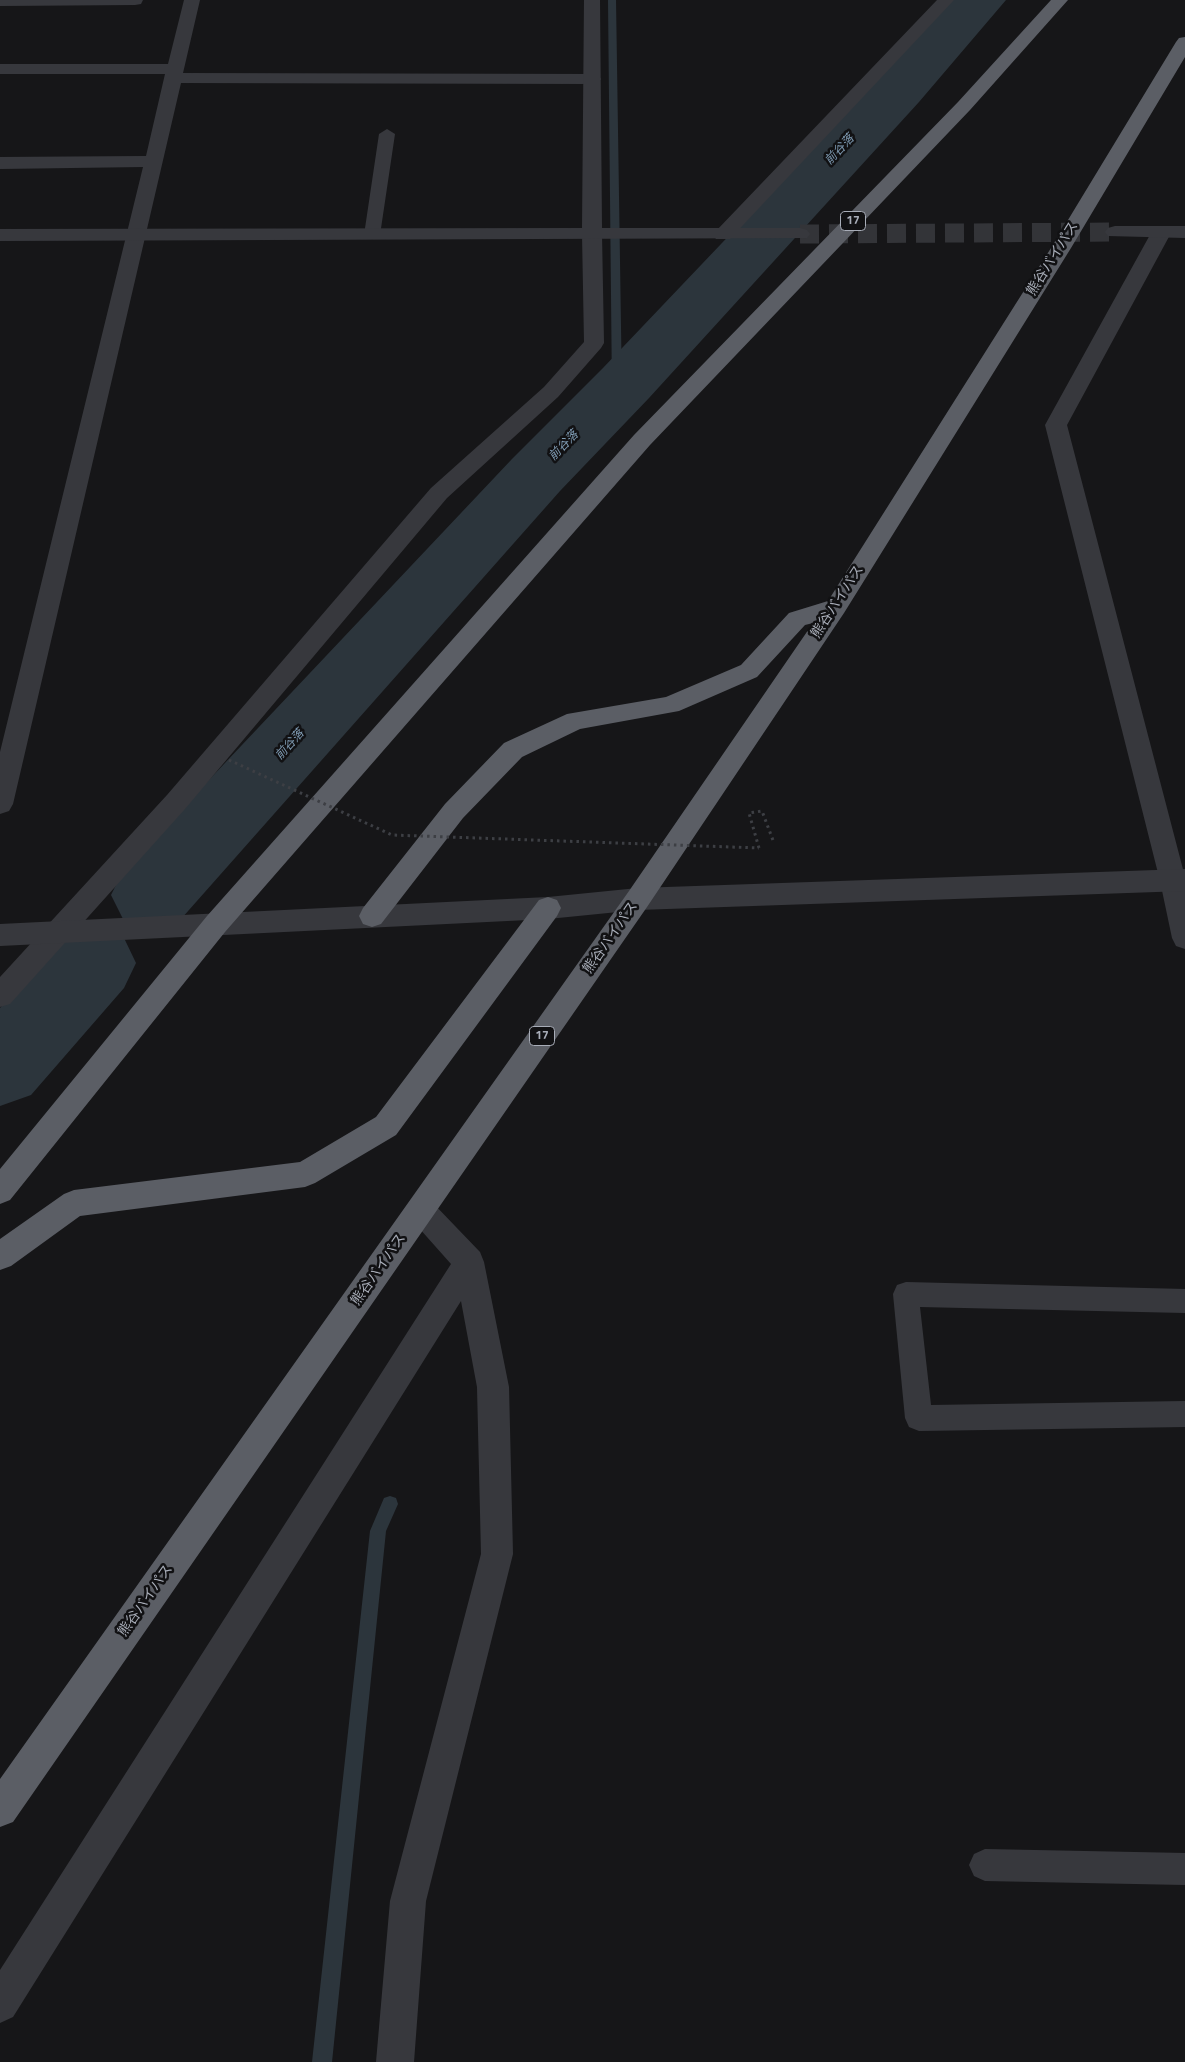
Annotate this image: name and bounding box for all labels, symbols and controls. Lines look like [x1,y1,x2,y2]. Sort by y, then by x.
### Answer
water label: 前谷落 [822,132,858,168]
road number: 17 [840,212,866,230]
street label: 熊谷バイパス [1024,219,1082,299]
water label: 前谷落 [546,428,582,464]
street label: 熊谷バイパス [808,562,868,642]
water label: 前谷落 [273,727,307,763]
street label: 熊谷バイパス [580,899,642,977]
road number: 17 [530,1026,554,1046]
street label: 熊谷バイパス [348,1231,410,1309]
street label: 熊谷バイパス [115,1562,177,1640]

